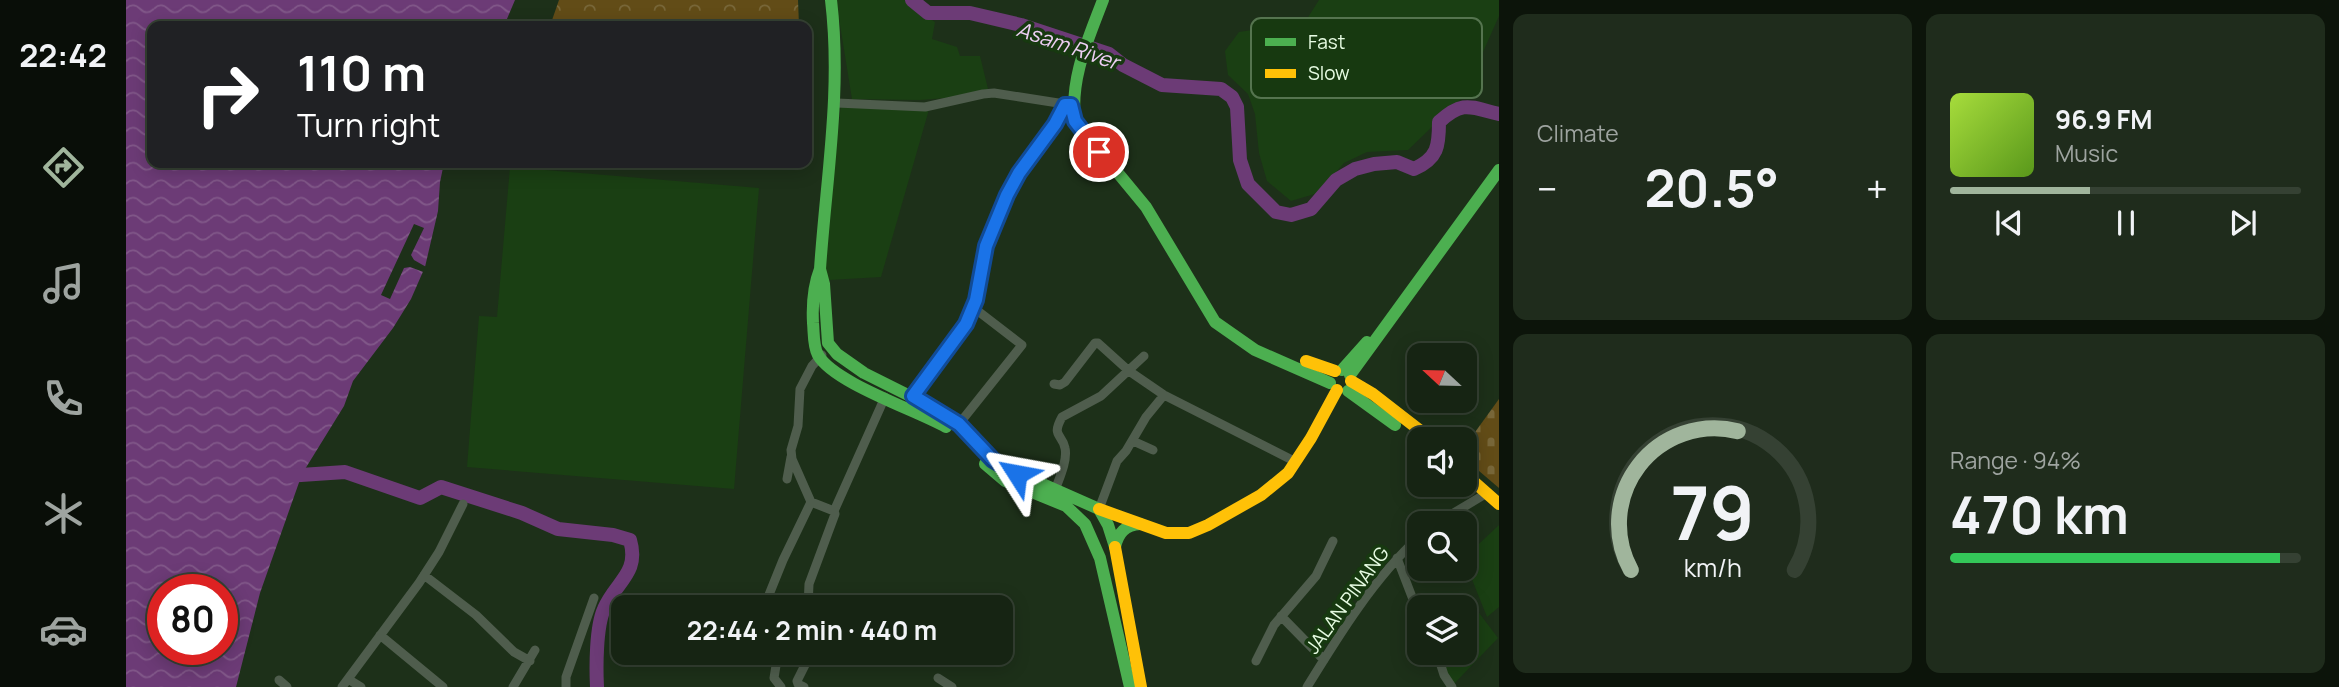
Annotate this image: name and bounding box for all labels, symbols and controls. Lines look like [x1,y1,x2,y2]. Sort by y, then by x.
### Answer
water label: Asam River [1013,14,1125,76]
legend [1251,18,1482,98]
text: Fast [1308,29,1345,55]
text: 22:42 [19,33,107,77]
text: 110 m [297,39,426,106]
icon: right [182,49,273,140]
text: Slow [1308,60,1350,86]
text: 96.9 FM [2055,101,2152,137]
text: Turn right [297,103,440,147]
text: Climate [1537,117,1619,149]
pin [1069,122,1129,182]
icon: arrive [1080,133,1118,171]
text: Music [2055,137,2118,169]
icon: directions [39,143,88,192]
text: 20.5° [1644,152,1779,223]
text: − [1537,162,1558,214]
text: + [1866,162,1888,214]
icon: previous [1990,204,2028,242]
icon: pause [2107,204,2145,242]
icon: next [2224,204,2262,242]
icon: music [39,259,88,308]
north arrow [1407,343,1477,413]
map controls [1407,343,1477,665]
icon: phone [39,374,88,423]
button: sound [1407,427,1477,497]
position arrow [980,437,1054,511]
text: Range · 94% [1950,444,2081,476]
text: 79 [1670,462,1755,562]
text: 470 km [1950,479,2129,550]
icon: climate [39,489,88,538]
button: search [1407,511,1477,581]
street label: JALAN PINANG [1299,541,1395,659]
text: km/h [1683,549,1742,584]
speed limit sign: 80 [147,574,238,665]
button: layers [1407,595,1477,665]
icon: car [39,605,88,654]
text: 22:44 · 2 min · 440 m [687,612,937,648]

